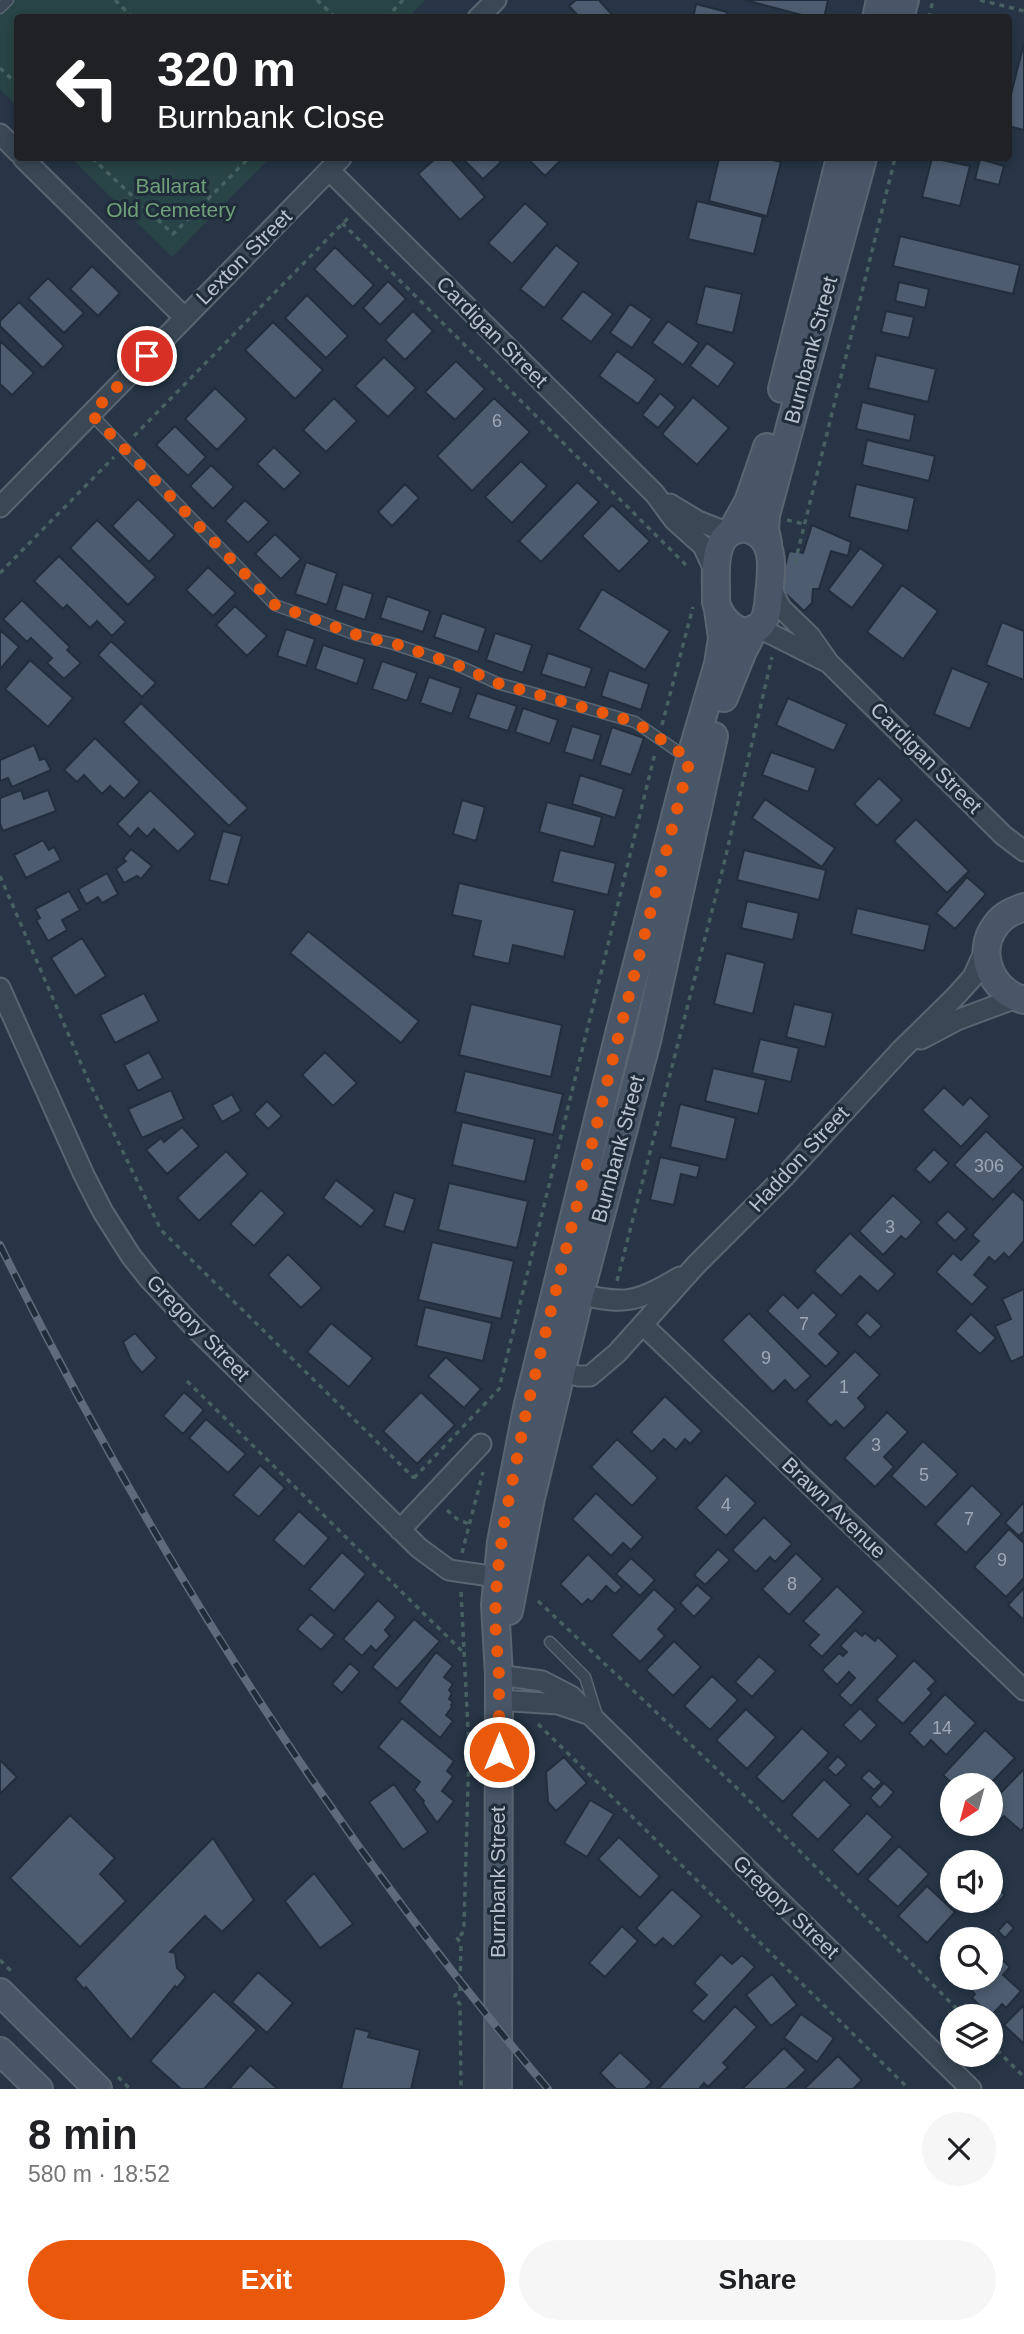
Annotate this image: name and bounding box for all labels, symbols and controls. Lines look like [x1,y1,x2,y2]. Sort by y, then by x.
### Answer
icon: left [42,42,133,133]
text: 320 m [157,42,296,96]
text: Burnbank Close [157,99,385,135]
park label: Ballarat Old Cemetery [106,174,236,221]
street label: Lexton Street [191,204,296,309]
street label: Cardigan Street [432,272,553,392]
street label: Burnbank Street [780,273,841,426]
pin [117,326,177,386]
icon: arrive [128,337,166,375]
house number: 6 [492,411,502,431]
street label: Cardigan Street [866,698,987,818]
street label: Burnbank Street [587,1072,648,1225]
street label: Haddon Street [744,1101,853,1216]
house number: 306 [974,1156,1004,1176]
house number: 3 [885,1217,895,1237]
street label: Gregory Street [142,1270,255,1385]
house number: 7 [799,1314,809,1334]
house number: 9 [761,1348,771,1368]
house number: 1 [839,1377,849,1397]
house number: 3 [871,1435,881,1455]
street label: Brawn Avenue [778,1452,891,1563]
house number: 5 [919,1465,929,1485]
house number: 4 [721,1495,731,1515]
house number: 7 [964,1509,974,1529]
house number: 9 [997,1550,1007,1570]
house number: 8 [787,1574,797,1594]
position arrow [462,1715,536,1789]
house number: 14 [932,1718,952,1738]
north arrow [940,1773,1003,1836]
map controls [940,1773,1003,2067]
street label: Burnbank Street [486,1806,509,1958]
button: sound [940,1850,1003,1913]
street label: Gregory Street [729,1851,844,1963]
button: search [940,1927,1003,1990]
button: layers [940,2004,1003,2067]
text: 8 min [28,2111,138,2158]
button: close [922,2112,996,2186]
text: 580 m · 18:52 [28,2161,170,2187]
button: Exit [28,2240,505,2320]
button: Share [519,2240,996,2320]

